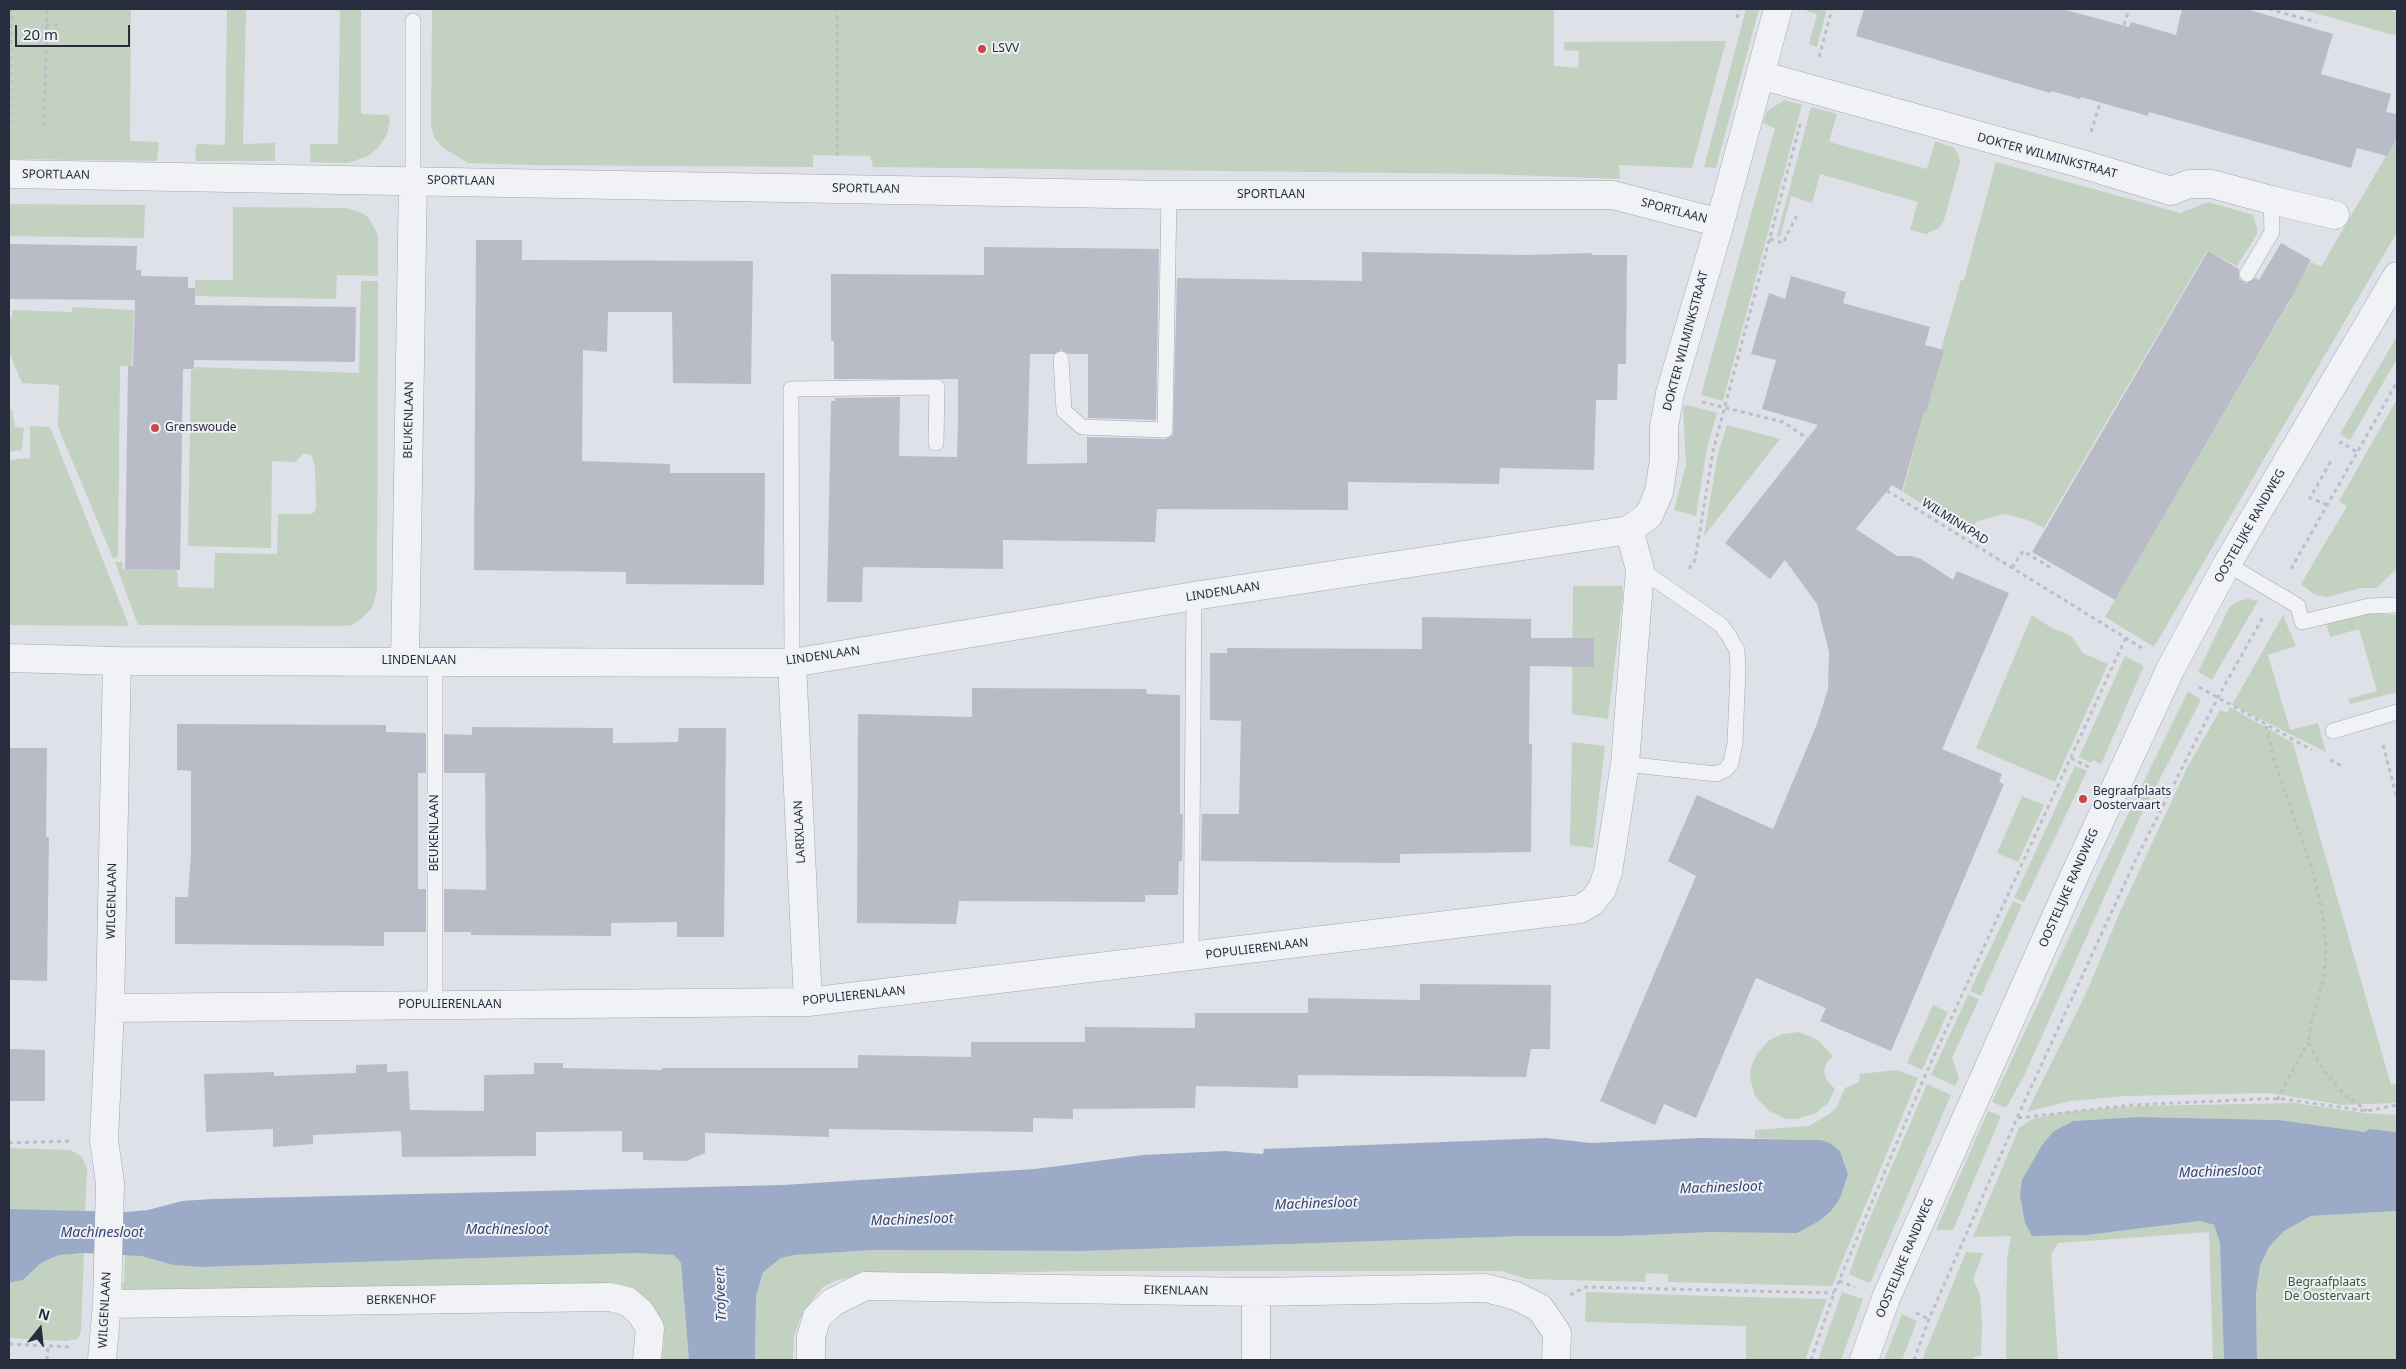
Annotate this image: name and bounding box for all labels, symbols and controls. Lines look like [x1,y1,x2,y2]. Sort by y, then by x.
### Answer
scale bar [18,15,132,47]
text: 20 m [23,24,58,44]
place label: LSVV [992,42,1019,56]
marker: LSVV [976,43,988,55]
street label: DOKTER WILMINKSTRAAT [1975,130,2119,182]
street label: SPORTLAAN [22,167,90,183]
street label: SPORTLAAN [427,173,495,189]
street label: SPORTLAAN [832,181,900,197]
street label: SPORTLAAN [1237,188,1305,202]
street label: SPORTLAAN [1639,195,1709,227]
street label: DOKTER WILMINKSTRAAT [1660,269,1712,413]
street label: BEUKENLAAN [401,381,417,459]
place label: Grenswoude [165,421,237,435]
marker: Grenswoude [149,422,161,434]
street label: OOSTELIJKE RANDWEG [2212,467,2288,585]
street label: WILMINKPAD [1919,496,1991,548]
street label: LINDENLAAN [1185,579,1261,605]
street label: LINDENLAAN [785,644,861,668]
street label: LINDENLAAN [382,654,456,668]
place label: Begraafplaats Oostervaart [2093,785,2171,813]
marker: Begraafplaats Oostervaart [2077,793,2089,805]
street label: BEUKENLAAN [428,794,442,872]
street label: LARIXLAAN [791,800,809,864]
street label: OOSTELIJKE RANDWEG [2036,826,2102,950]
street label: WILGENLAAN [104,863,120,939]
street label: POPULIERENLAAN [1205,936,1309,962]
street label: POPULIERENLAAN [802,983,906,1009]
street label: POPULIERENLAAN [398,998,502,1012]
water label: Machinesloot [2178,1162,2262,1182]
water label: Machinesloot [1679,1178,1763,1198]
water label: Machinesloot [1274,1194,1358,1214]
street label: OOSTELIJKE RANDWEG [1873,1196,1937,1320]
water label: Machinesloot [870,1210,954,1230]
water label: Machinesloot [466,1222,548,1238]
water label: Machinesloot [61,1225,143,1241]
water label: Trofveert [712,1266,730,1322]
street label: WILGENLAAN [96,1271,114,1349]
park label: Begraafplaats De Oostervaart [2284,1276,2370,1304]
street label: EIKENLAAN [1144,1283,1208,1299]
street label: BERKENHOF [366,1292,436,1308]
text: N [36,1303,52,1325]
north arrow [15,1304,65,1354]

